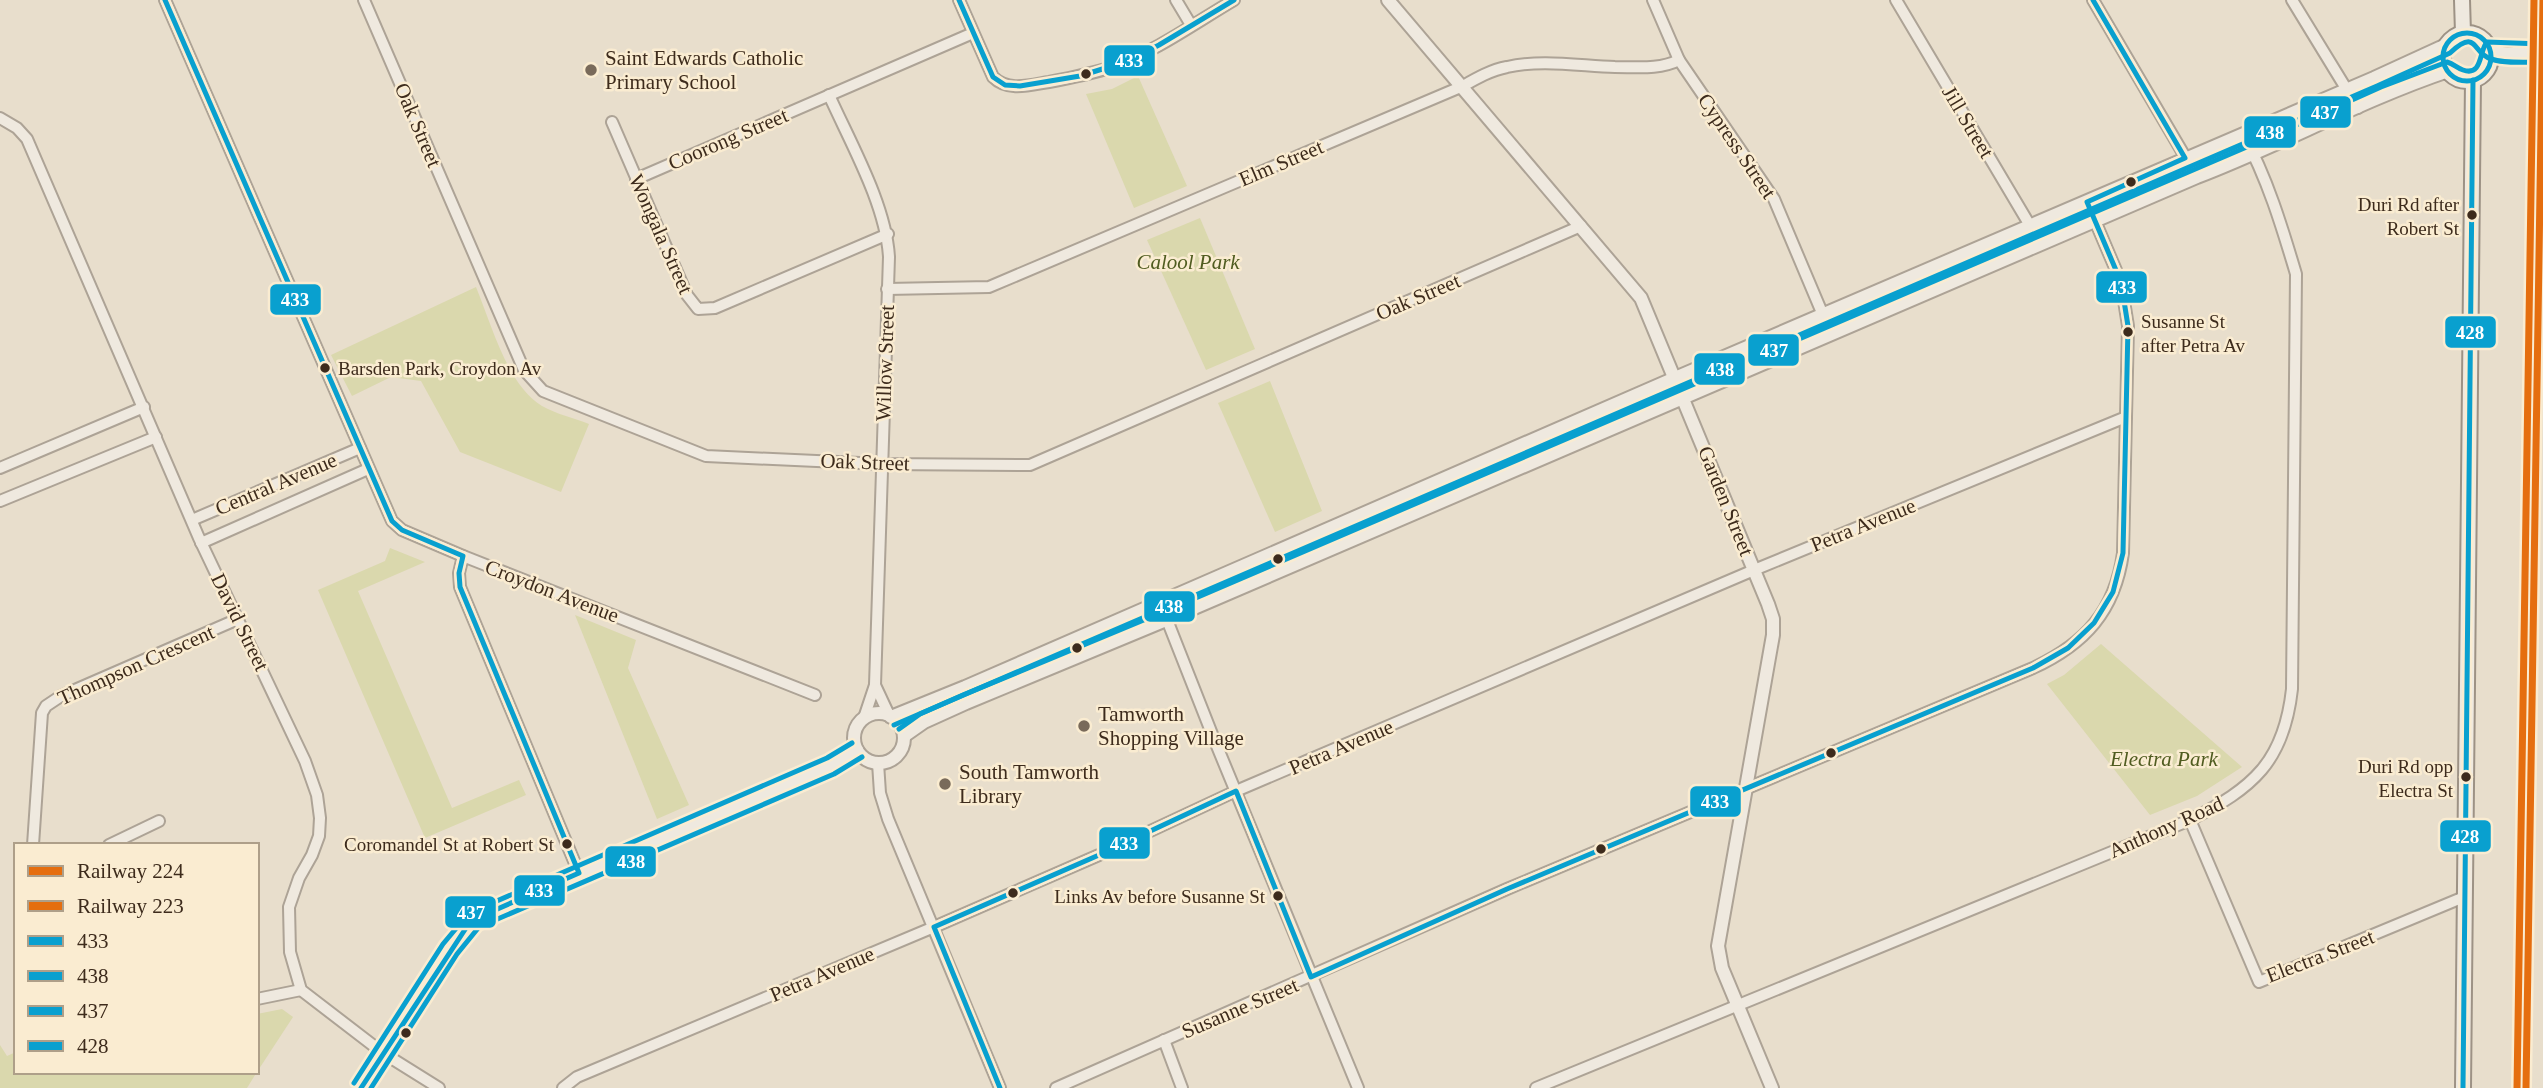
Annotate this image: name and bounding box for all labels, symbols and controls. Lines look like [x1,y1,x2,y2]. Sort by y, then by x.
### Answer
line badge: 433 [1103,44,1156,77]
place label: Saint Edwards Catholic Primary School [605,46,803,94]
text: 433 [1115,50,1143,71]
marker: Saint Edwards Catholic Primary School [583,62,599,78]
unlabelled marker [1079,67,1093,81]
street label: Oak Street [390,79,447,171]
street label: Jill Street [1937,82,1999,163]
street label: Cypress Street [1693,89,1781,203]
line badge: 437 [2299,95,2352,129]
text: 437 [2311,102,2340,123]
street label: Coorong Street [665,103,792,175]
line badge: 438 [2243,115,2297,149]
text: 438 [2256,122,2284,143]
street label: Elm Street [1235,134,1327,191]
street label: Wongala Street [624,170,698,298]
unlabelled marker [2124,175,2138,189]
place label: Duri Rd after Robert St [2358,194,2460,239]
marker: Duri Rd after Robert St [2465,208,2479,222]
park label: Calool Park [1136,250,1240,274]
street label: Oak Street [1372,268,1464,325]
line badge: 433 [2095,270,2148,304]
text: 433 [2108,277,2136,298]
line badge: 433 [269,283,322,316]
text: 433 [281,289,309,310]
street label: Willow Street [871,304,899,422]
place label: Susanne St after Petra Av [2141,311,2246,356]
line badge: 428 [2444,315,2497,349]
text: 428 [2456,322,2484,343]
marker: Susanne St after Petra Av [2121,325,2135,339]
line badge: 437 [1747,333,1800,367]
text: 437 [1760,340,1789,361]
line badge: 438 [1693,352,1746,386]
place label: Barsden Park, Croydon Av [338,358,542,379]
text: 438 [1706,359,1734,380]
marker: Barsden Park, Croydon Av [318,361,332,375]
street label: Garden Street [1693,443,1759,559]
street label: Central Avenue [212,448,340,520]
street label: Oak Street [820,448,910,476]
street label: Petra Avenue [1807,493,1919,557]
unlabelled marker [1271,552,1285,566]
street label: Croydon Avenue [482,554,622,628]
street label: David Street [206,569,274,675]
line badge: 438 [1143,590,1196,623]
text: 438 [1155,596,1183,617]
street label: Thompson Crescent [54,620,218,710]
unlabelled marker [1070,641,1084,655]
place label: Tamworth Shopping Village [1098,702,1244,750]
street label: Petra Avenue [1285,714,1397,780]
marker: Tamworth Shopping Village [1076,718,1092,734]
unlabelled marker [1824,746,1838,760]
park label: Electra Park [2109,747,2219,771]
place label: Duri Rd opp Electra St [2358,756,2454,801]
place label: South Tamworth Library [959,760,1099,808]
marker: Duri Rd opp Electra St [2459,770,2473,784]
marker: South Tamworth Library [937,776,953,792]
line badge: 433 [1689,785,1742,818]
text: 433 [1701,791,1729,812]
street label: Anthony Road [2105,791,2228,863]
line badge: 428 [2439,819,2492,853]
line badge: 433 [1098,826,1151,860]
text: 428 [2451,826,2479,847]
text: 433 [1110,833,1138,854]
place label: Coromandel St at Robert St [344,834,555,855]
marker: Coromandel St at Robert St [560,837,574,851]
unlabelled marker [1594,842,1608,856]
legend [14,843,259,1074]
line badge: 438 [604,845,657,878]
text: 438 [617,851,645,872]
text: Railway 224 [77,859,184,883]
line badge: 433 [513,874,566,907]
text: 433 [525,880,553,901]
unlabelled marker [1006,886,1020,900]
place label: Links Av before Susanne St [1054,886,1266,907]
marker: Links Av before Susanne St [1271,889,1285,903]
text: Railway 223 [77,894,184,918]
line badge: 437 [444,895,497,929]
text: 437 [457,902,486,923]
street label: Electra Street [2263,924,2378,988]
text: 433 [77,929,109,953]
street label: Petra Avenue [766,941,878,1007]
text: 438 [77,964,109,988]
street label: Susanne Street [1178,973,1302,1043]
text: 437 [77,999,109,1023]
unlabelled marker [399,1026,413,1040]
text: 428 [77,1034,109,1058]

